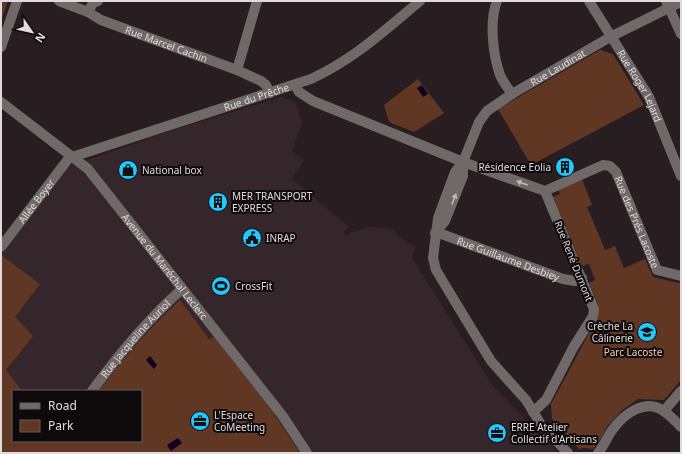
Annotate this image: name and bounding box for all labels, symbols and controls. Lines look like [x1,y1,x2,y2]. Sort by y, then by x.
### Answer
north arrow [12,12,52,52]
street label: Rue Marcel Cachin [123,23,210,66]
text: N [32,30,49,46]
street label: Rue Laudinat [527,46,588,89]
street label: Rue Roger Lejard [614,47,665,124]
street label: Rue du Prêche [222,80,291,114]
building icon: Résidence Eolia [554,156,576,178]
shop icon: National box [117,159,139,181]
place label: Résidence Eolia [478,160,551,174]
place label: National box [142,163,202,177]
street label: Rue des Prés Lacoste [611,174,663,271]
street label: Allée Boyer [15,176,58,226]
one-way arrow [515,179,527,185]
place label: MER TRANSPORT EXPRESS [232,189,313,215]
building icon: MER TRANSPORT EXPRESS [207,191,229,213]
one-way arrow [451,192,457,204]
street label: Avenue du Maréchal Leclerc [119,211,211,323]
street label: Rue René Dumont [551,219,597,304]
public building icon: INRAP [241,227,263,249]
place label: INRAP [266,231,296,245]
street label: Rue Guillaume Desbiey [455,233,562,284]
sports icon: CrossFit [210,275,232,297]
place label: CrossFit [235,279,273,293]
street label: Rue Jacqueline Auriol [97,297,173,381]
place label: Crèche La Câlinerie [587,319,633,345]
school or university icon: Crèche La Câlinerie [636,321,658,343]
park label: Parc Lacoste [604,345,663,359]
legend [12,390,142,442]
text: Road [48,397,77,414]
place label: L'Espace CoMeeting [214,408,265,434]
office icon: L'Espace CoMeeting [189,410,211,432]
text: Park [48,417,74,434]
place label: ERRE Atelier Collectif d'Artisans [511,420,597,446]
office icon: ERRE Atelier Collectif d'Artisans [486,422,508,444]

